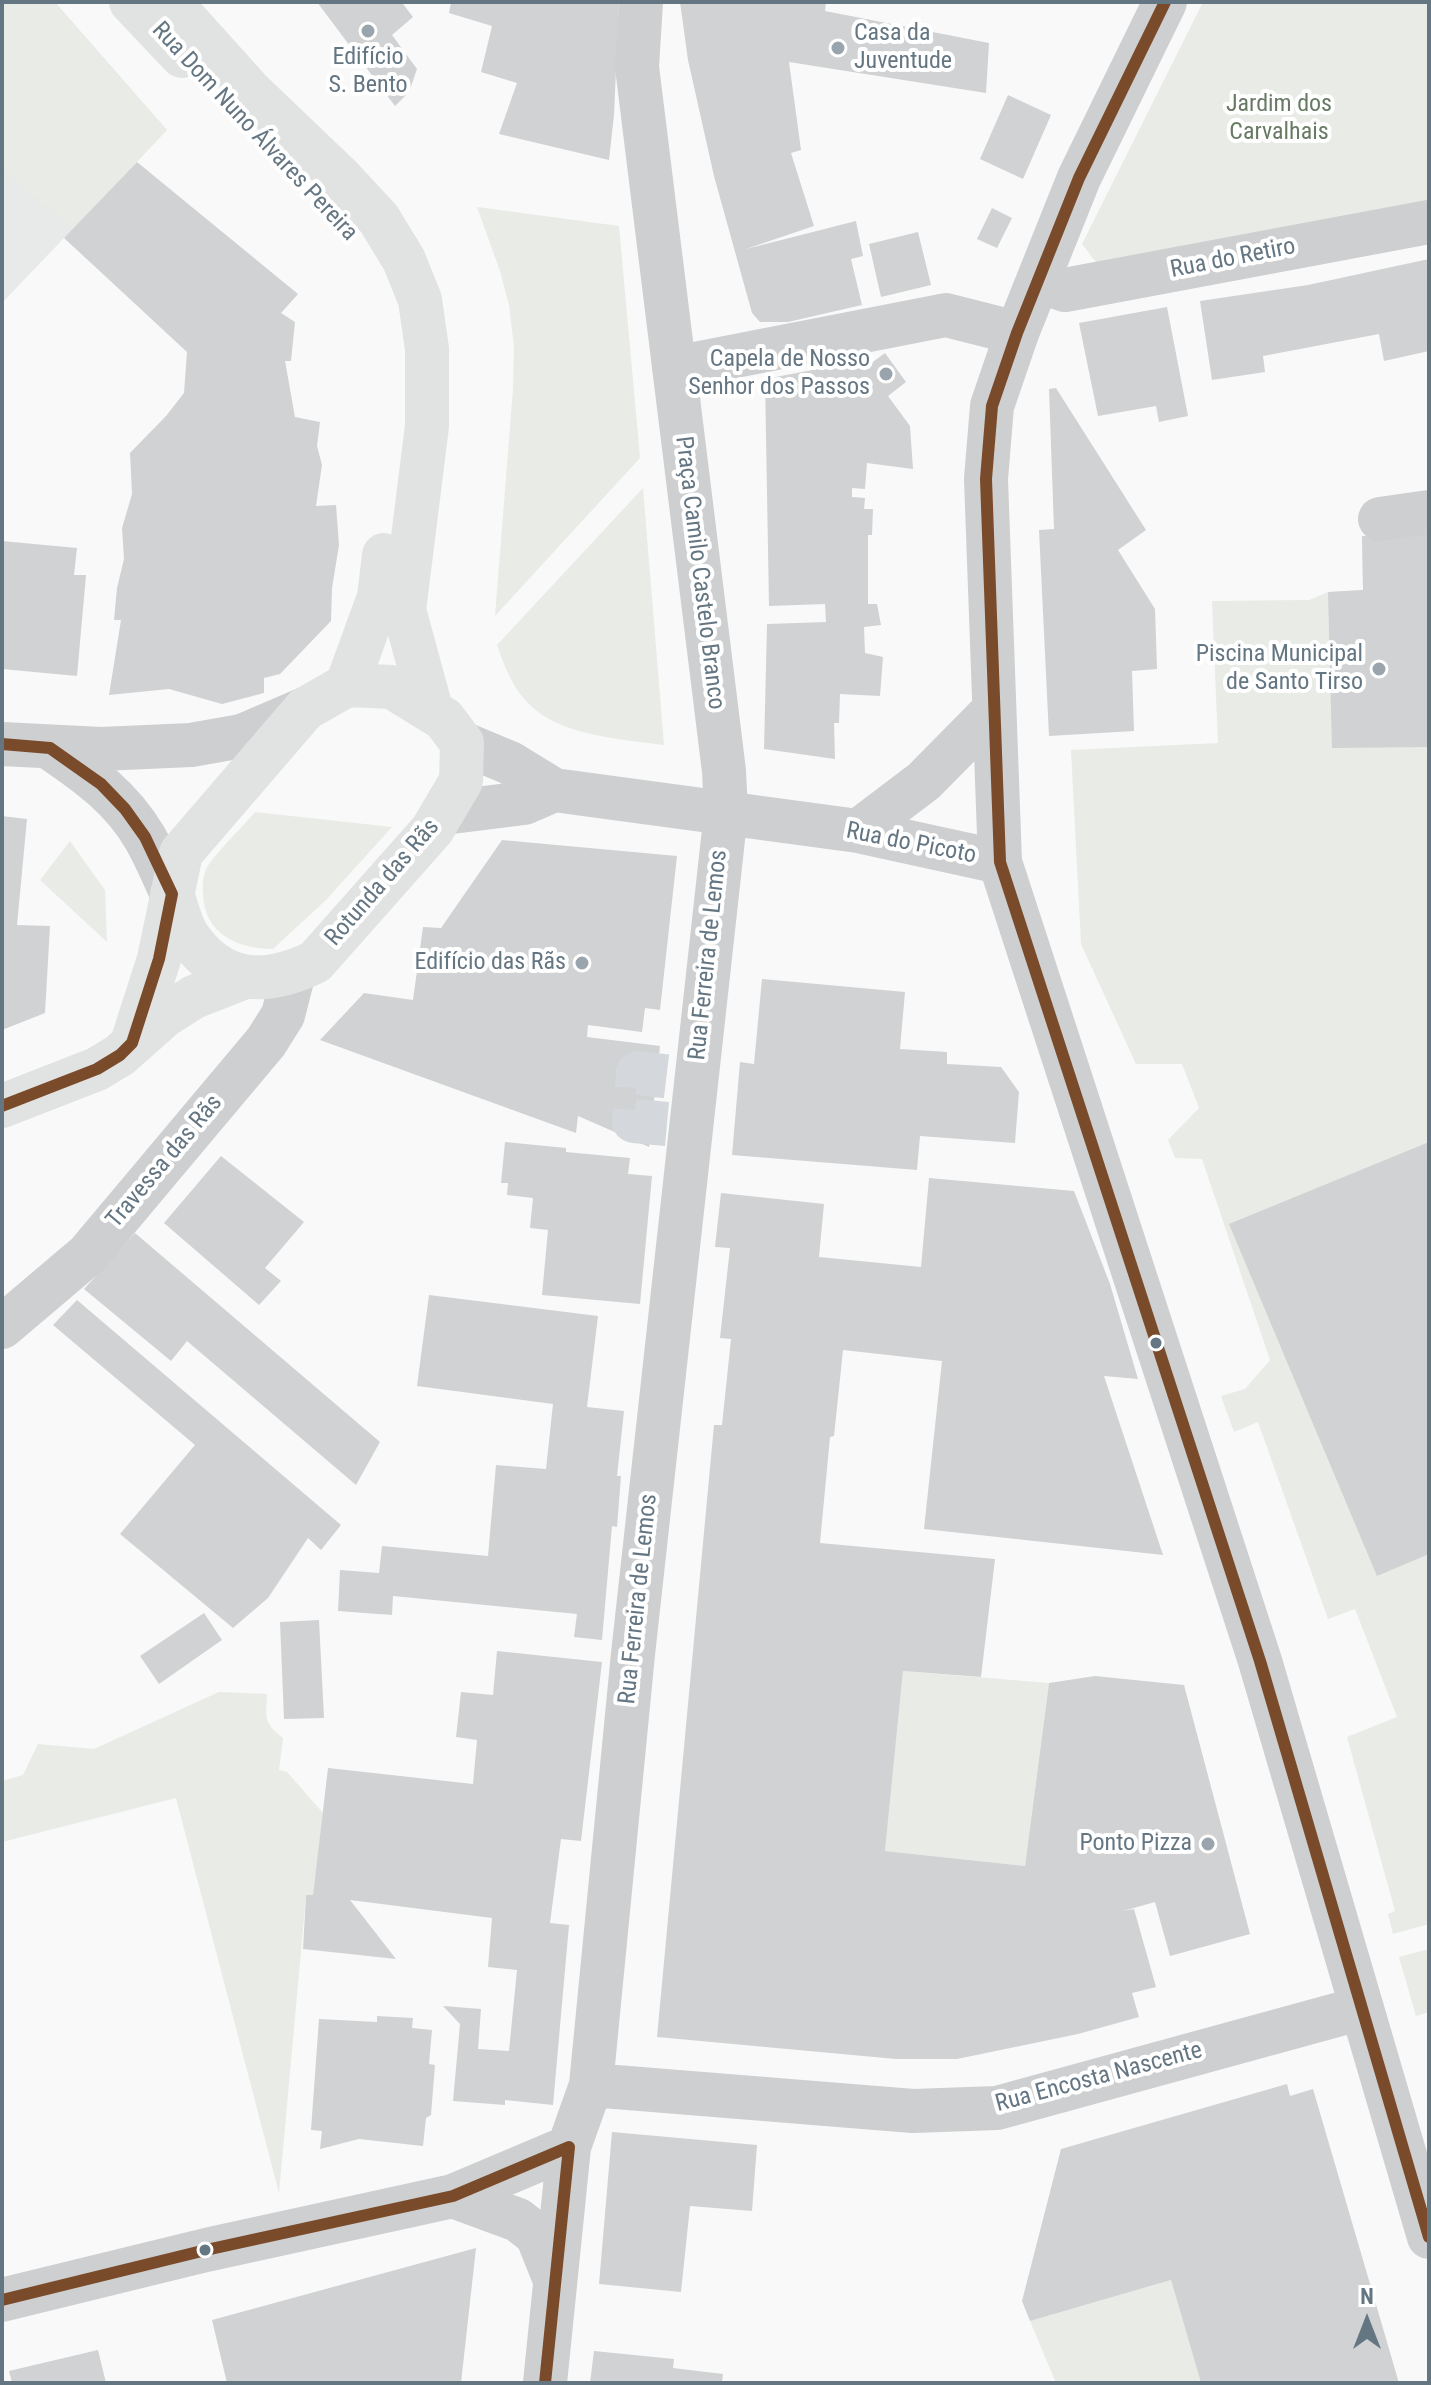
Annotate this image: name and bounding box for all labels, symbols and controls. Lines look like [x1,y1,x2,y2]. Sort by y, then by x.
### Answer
street label: Rua Dom Nuno Álvares Pereira [145,17,363,247]
place label: Casa da Juventude [854,20,952,76]
marker: Edifício S. Bento [359,22,377,40]
marker: Casa da Juventude [829,39,847,57]
place label: Edifício S. Bento [328,44,408,100]
park label: Jardim dos Carvalhais [1226,91,1332,147]
street label: Rua do Retiro [1168,233,1298,285]
place label: Capela de Nosso Senhor dos Passos [688,346,870,402]
marker: Capela de Nosso Senhor dos Passos [877,365,895,383]
street label: Praça Camilo Castelo Branco [668,435,730,711]
place label: Piscina Municipal de Santo Tirso [1196,641,1363,697]
marker: Piscina Municipal de Santo Tirso [1370,660,1388,678]
street label: Rotunda das Rãs [320,814,446,952]
street label: Rua do Picoto [844,817,978,871]
street label: Rua Ferreira de Lemos [684,848,734,1062]
place label: Edifício das Rãs [414,949,566,977]
marker: Edifício das Rãs [573,954,591,972]
street label: Travessa das Rãs [101,1090,229,1234]
unlabelled marker [1148,1335,1164,1351]
street label: Rua Ferreira de Lemos [614,1492,664,1706]
place label: Ponto Pizza [1079,1830,1192,1858]
marker: Ponto Pizza [1199,1835,1217,1853]
street label: Rua Encosta Nascente [993,2037,1205,2119]
unlabelled marker [197,2242,213,2258]
north arrow [1327,2281,1407,2361]
text: N [1360,2284,1374,2309]

